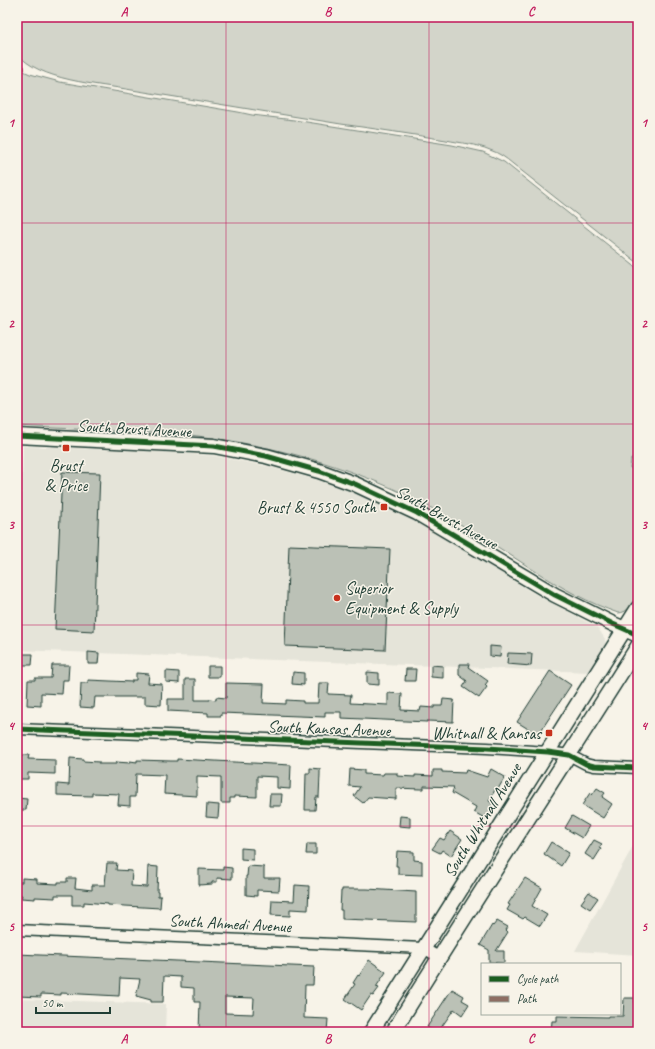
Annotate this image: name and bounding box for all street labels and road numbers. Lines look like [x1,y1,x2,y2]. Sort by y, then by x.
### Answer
street label: South Brust Avenue [77,415,193,442]
street label: South Brust Avenue [392,481,503,555]
street label: South Kansas Avenue [267,716,392,741]
street label: South Whitnall Avenue [439,758,527,881]
street label: South Ahmedi Avenue [168,910,293,937]

